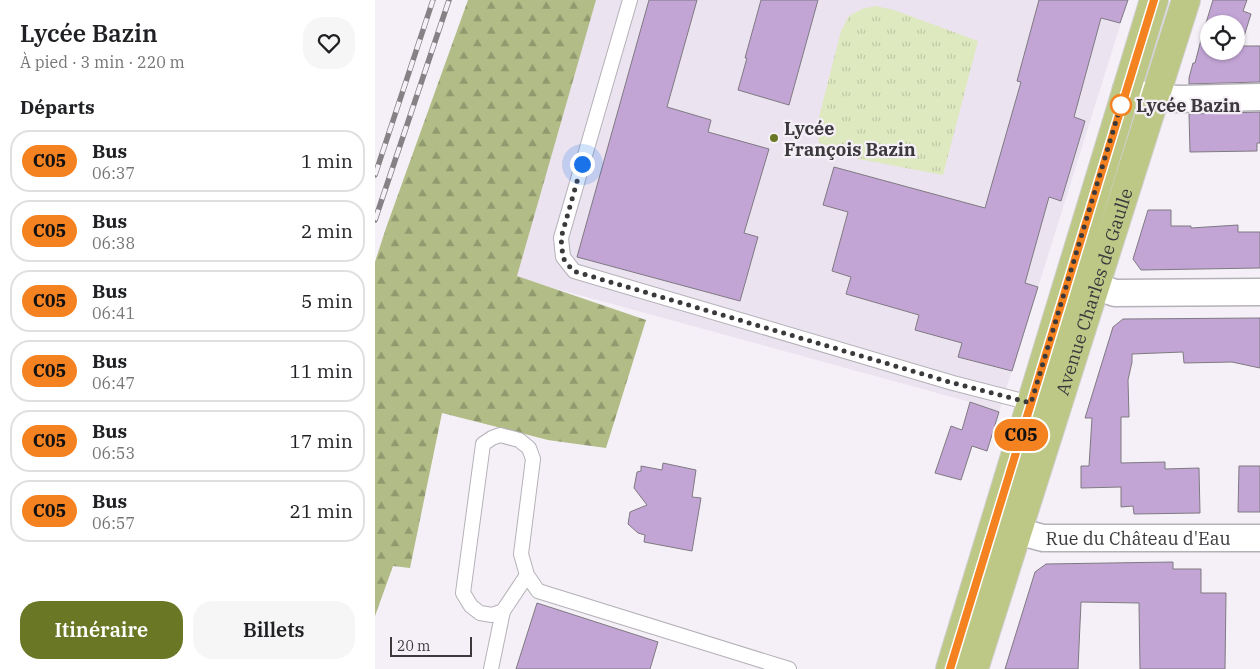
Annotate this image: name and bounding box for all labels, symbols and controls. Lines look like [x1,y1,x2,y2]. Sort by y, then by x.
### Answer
map controls [1200,15,1245,60]
button: locate [1200,15,1245,60]
text: Lycée Bazin [20,17,158,49]
button: heart [303,17,355,69]
text: À pied · 3 min · 220 m [20,52,185,72]
marker: Lycée Bazin [1110,94,1132,116]
place label: Lycée Bazin [1136,94,1241,117]
text: Départs [20,95,95,119]
place label: Lycée François Bazin [784,117,916,161]
marker: Lycée François Bazin [768,132,780,144]
text: Bus [92,139,127,163]
text: C05 [33,149,66,172]
text: 1 min [301,149,353,173]
your location [570,152,595,177]
text: 06:37 [92,163,135,183]
street label: Avenue Charles de Gaulle [1050,185,1137,398]
text: Bus [92,209,127,233]
text: C05 [33,219,66,242]
text: 2 min [301,219,353,243]
text: 06:38 [92,233,135,253]
text: Bus [92,279,127,303]
text: C05 [33,289,66,312]
text: 5 min [301,289,353,313]
text: 06:41 [92,303,135,323]
text: Bus [92,349,127,373]
text: C05 [33,359,66,382]
text: 11 min [290,359,353,383]
text: 06:47 [92,373,135,393]
text: Bus [92,419,127,443]
line badge: C05 [992,419,1050,451]
text: C05 [1004,423,1038,446]
text: C05 [33,429,66,452]
text: 17 min [290,429,353,453]
text: 06:53 [92,443,135,463]
text: Bus [92,489,127,513]
text: C05 [33,499,66,522]
text: 21 min [290,499,353,523]
text: 06:57 [92,513,135,533]
street label: Rue du Château d'Eau [1046,527,1231,550]
button: Itinéraire [20,601,183,659]
button: Billets [193,601,355,659]
scale bar [390,634,473,657]
text: 20 m [397,637,430,655]

